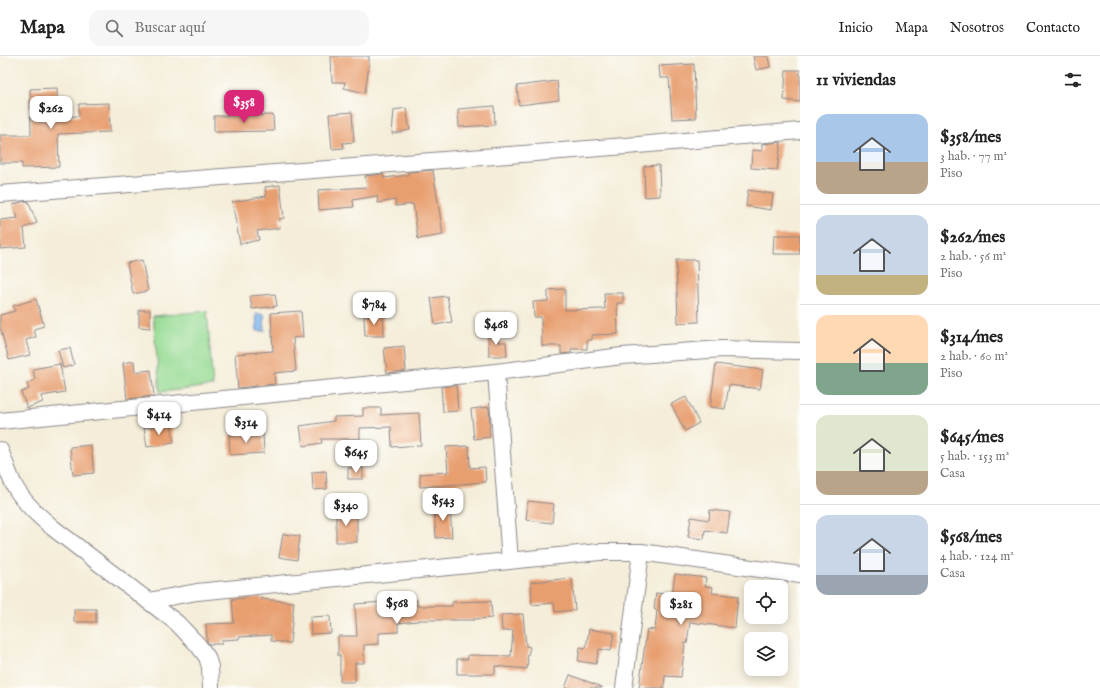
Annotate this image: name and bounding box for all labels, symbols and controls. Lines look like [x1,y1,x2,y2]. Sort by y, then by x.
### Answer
search box [89,10,369,46]
text: Mapa [20,16,65,40]
icon: search [103,17,125,39]
text: Buscar aquí [135,18,205,37]
text: Inicio [838,19,873,37]
text: Mapa [895,19,928,37]
text: Nosotros [950,19,1004,37]
text: Contacto [1026,19,1080,37]
icon: filters [1062,69,1084,91]
text: 11 viviendas [816,70,896,91]
pin: $358 [220,90,268,124]
text: $358 [233,94,255,111]
pin: $262 [27,96,75,130]
text: $262 [39,100,63,117]
text: $358/mes [940,127,1001,148]
icon: home [848,130,896,178]
text: 3 hab. · 77 m² [940,148,1007,165]
text: Piso [940,165,963,182]
text: $262/mes [940,227,1005,248]
icon: home [848,231,896,279]
text: 2 hab. · 56 m² [940,248,1006,265]
text: Piso [940,265,963,282]
pin: $784 [350,292,398,326]
text: $784 [362,296,386,313]
pin: $468 [472,312,520,346]
text: $468 [484,316,508,333]
text: $314/mes [940,327,1003,348]
icon: home [848,331,896,379]
text: 2 hab. · 60 m² [940,348,1008,365]
text: Piso [940,365,963,382]
pin: $414 [135,402,183,436]
text: $414 [147,406,171,423]
pin: $314 [222,410,270,444]
text: $314 [234,414,258,431]
text: $645/mes [940,427,1004,448]
icon: home [848,431,896,479]
pin: $645 [332,440,380,474]
text: $645 [344,444,368,461]
text: 5 hab. · 153 m² [940,448,1009,465]
text: Casa [940,465,965,482]
pin: $543 [419,488,467,522]
text: $543 [431,492,455,509]
pin: $340 [322,493,370,527]
text: $340 [334,497,358,514]
text: $568/mes [940,527,1002,548]
icon: home [848,531,896,579]
text: 4 hab. · 124 m² [940,548,1014,565]
text: Casa [940,565,965,582]
map controls [744,580,788,676]
button: locate [744,580,788,624]
pin: $568 [373,591,421,625]
pin: $281 [657,592,705,626]
text: $568 [386,595,408,612]
text: $281 [669,596,693,613]
button: layers [744,632,788,676]

